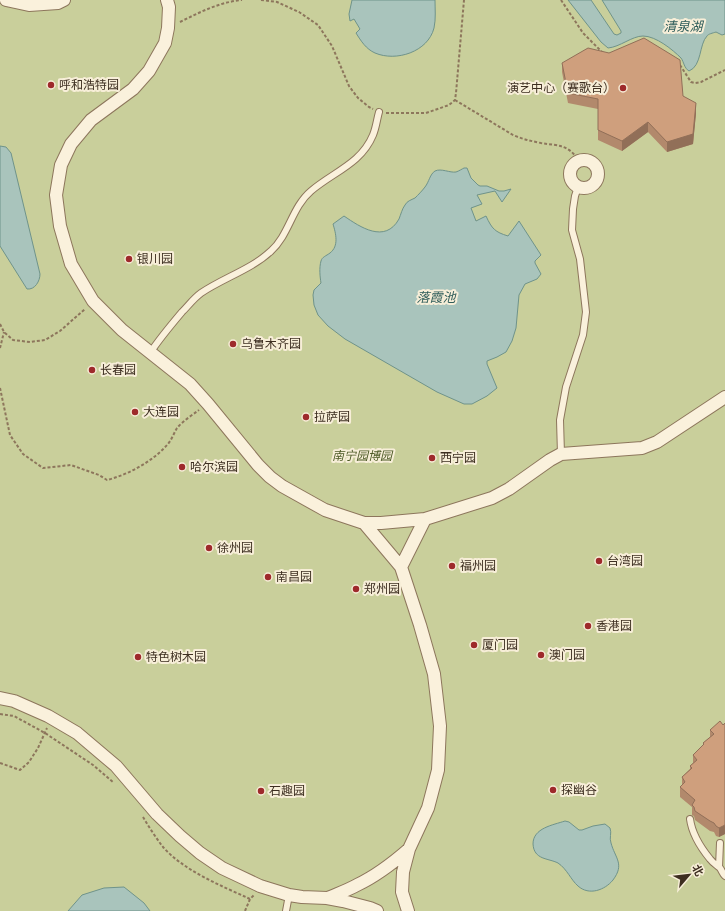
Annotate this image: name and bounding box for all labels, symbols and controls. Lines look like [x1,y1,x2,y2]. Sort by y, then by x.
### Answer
water label: 清泉湖 [663,19,704,34]
place label: 呼和浩特园 [59,78,119,92]
marker: 呼和浩特园 [46,80,56,90]
place label: 演艺中心（赛歌台） [507,81,615,95]
marker: 演艺中心（赛歌台） [618,83,628,93]
place label: 银川园 [137,252,173,266]
marker: 银川园 [124,254,134,264]
water label: 落霞池 [416,290,457,305]
place label: 乌鲁木齐园 [241,337,301,351]
marker: 乌鲁木齐园 [228,339,238,349]
place label: 长春园 [100,363,136,377]
marker: 长春园 [87,365,97,375]
place label: 大连园 [143,405,179,419]
marker: 大连园 [130,407,140,417]
place label: 拉萨园 [314,410,350,424]
marker: 拉萨园 [301,412,311,422]
park label: 南宁园博园 [332,449,394,463]
place label: 西宁园 [440,451,476,465]
marker: 西宁园 [427,453,437,463]
place label: 哈尔滨园 [190,460,238,474]
marker: 哈尔滨园 [177,462,187,472]
place label: 徐州园 [217,541,253,555]
marker: 徐州园 [204,543,214,553]
place label: 台湾园 [607,554,643,568]
marker: 台湾园 [594,556,604,566]
place label: 福州园 [460,559,496,573]
marker: 福州园 [447,561,457,571]
place label: 南昌园 [276,570,312,584]
marker: 南昌园 [263,572,273,582]
place label: 郑州园 [364,582,400,596]
marker: 郑州园 [351,584,361,594]
place label: 香港园 [596,619,632,633]
marker: 香港园 [583,621,593,631]
place label: 厦门园 [482,638,518,652]
marker: 厦门园 [469,640,479,650]
place label: 澳门园 [549,648,585,662]
place label: 特色树木园 [146,650,206,664]
marker: 澳门园 [536,650,546,660]
marker: 特色树木园 [133,652,143,662]
place label: 探幽谷 [561,783,597,797]
place label: 石趣园 [269,784,305,798]
marker: 探幽谷 [548,785,558,795]
marker: 石趣园 [256,786,266,796]
north arrow [669,855,709,895]
text: 北 [690,863,706,878]

